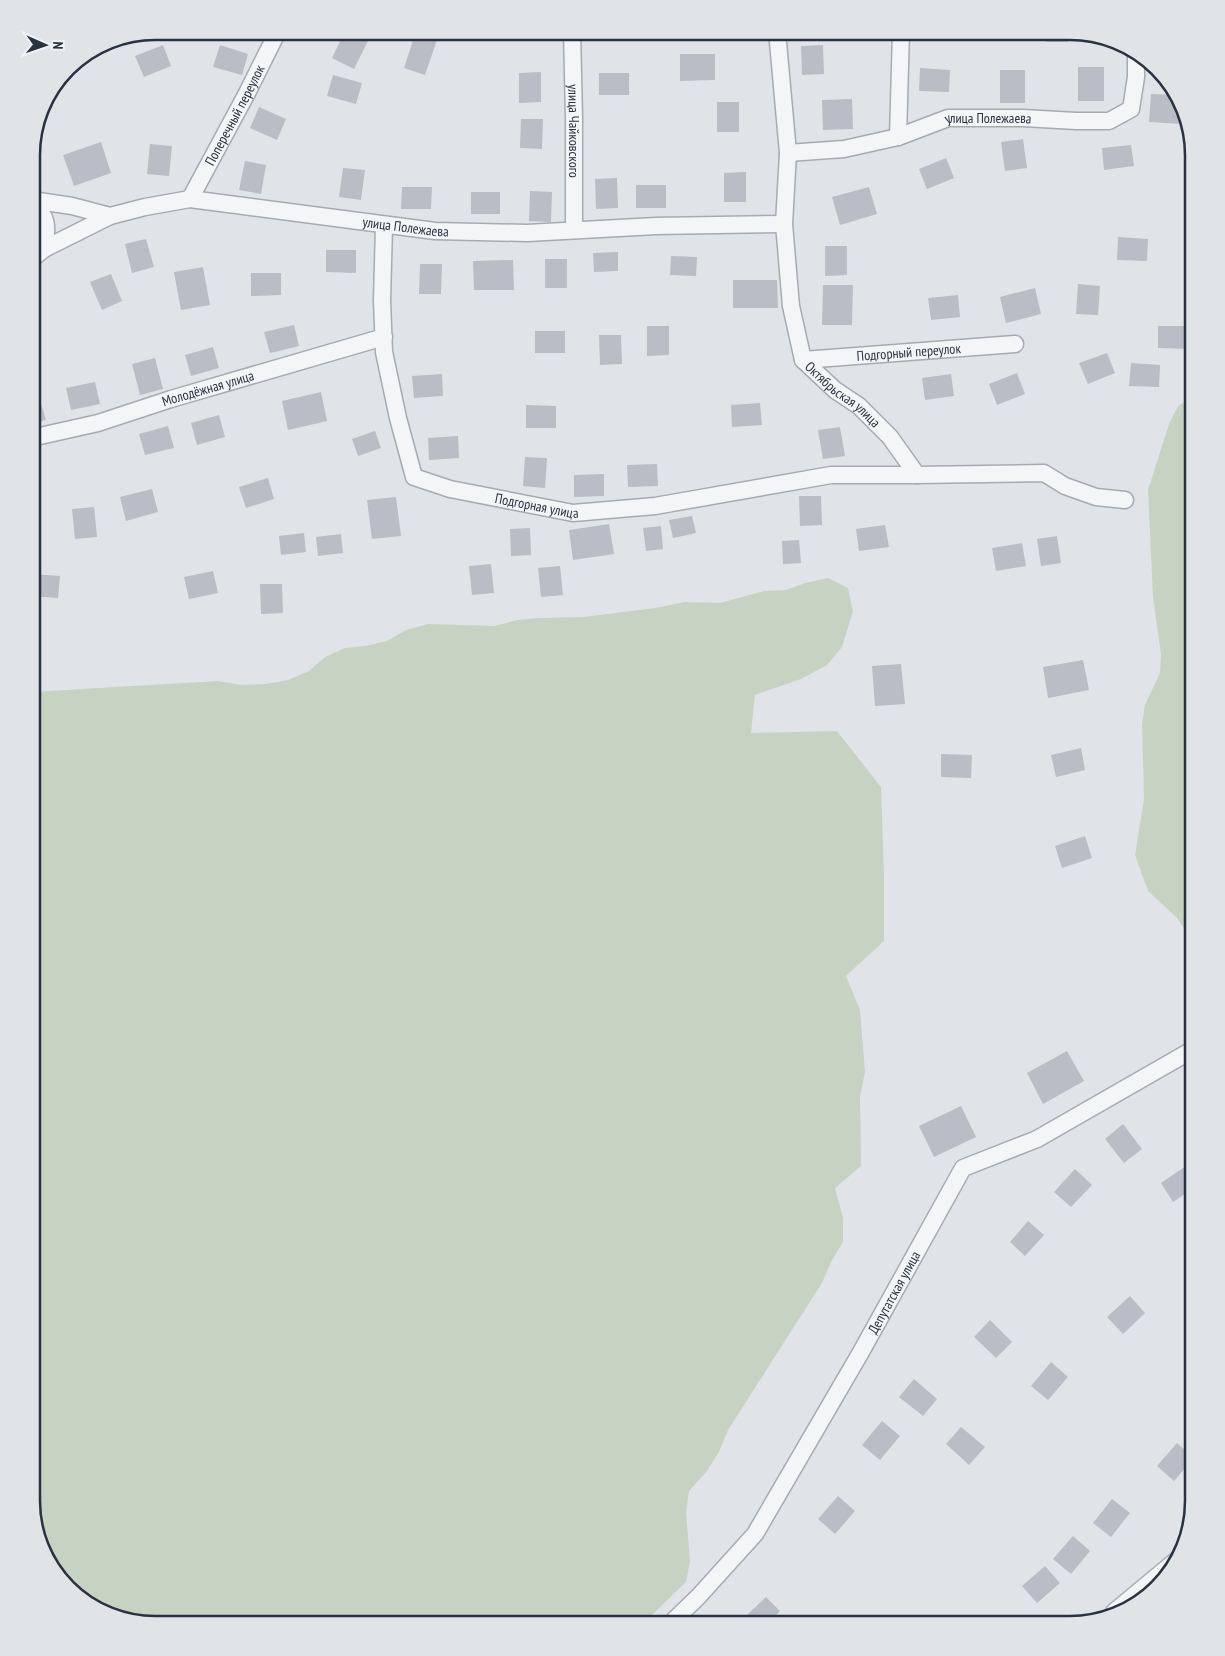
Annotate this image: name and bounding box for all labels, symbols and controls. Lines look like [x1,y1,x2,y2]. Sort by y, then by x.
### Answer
north arrow [20,20,70,70]
text: N [49,41,67,50]
street label: Поперечный переулок [201,61,269,169]
street label: улица Чайковского [564,84,583,178]
street label: улица Полежаева [942,109,1032,128]
street label: улица Полежаева [361,213,449,240]
street label: Подгорный переулок [856,339,962,365]
street label: Октябрьская улица [801,358,884,431]
street label: Молодёжная улица [160,366,256,410]
street label: Подгорная улица [494,489,579,522]
street label: Депутатская улица [864,1248,924,1337]

